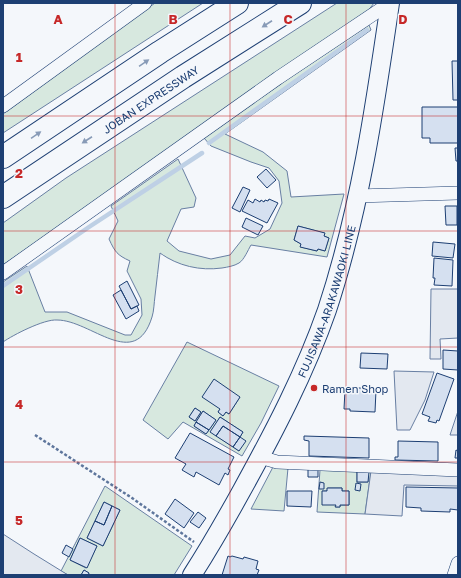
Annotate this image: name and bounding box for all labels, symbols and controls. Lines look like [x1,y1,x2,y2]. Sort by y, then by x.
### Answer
text: A [53,11,63,27]
text: B [168,11,178,27]
text: C [283,11,293,27]
text: D [398,11,408,27]
one-way arrow [262,20,272,28]
text: 1 [16,49,23,65]
one-way arrow [138,59,149,67]
street label: JOBAN EXPRESSWAY [100,62,201,135]
one-way arrow [30,132,41,139]
one-way arrow [82,136,92,144]
text: 2 [15,165,23,181]
street label: FUJISAWA-ARAKAWAOKI LINE [294,223,357,379]
text: 3 [15,281,23,297]
place label: Ramen Shop [322,382,389,395]
marker: Ramen Shop [309,383,319,393]
text: 4 [15,396,23,412]
text: 5 [15,512,23,528]

